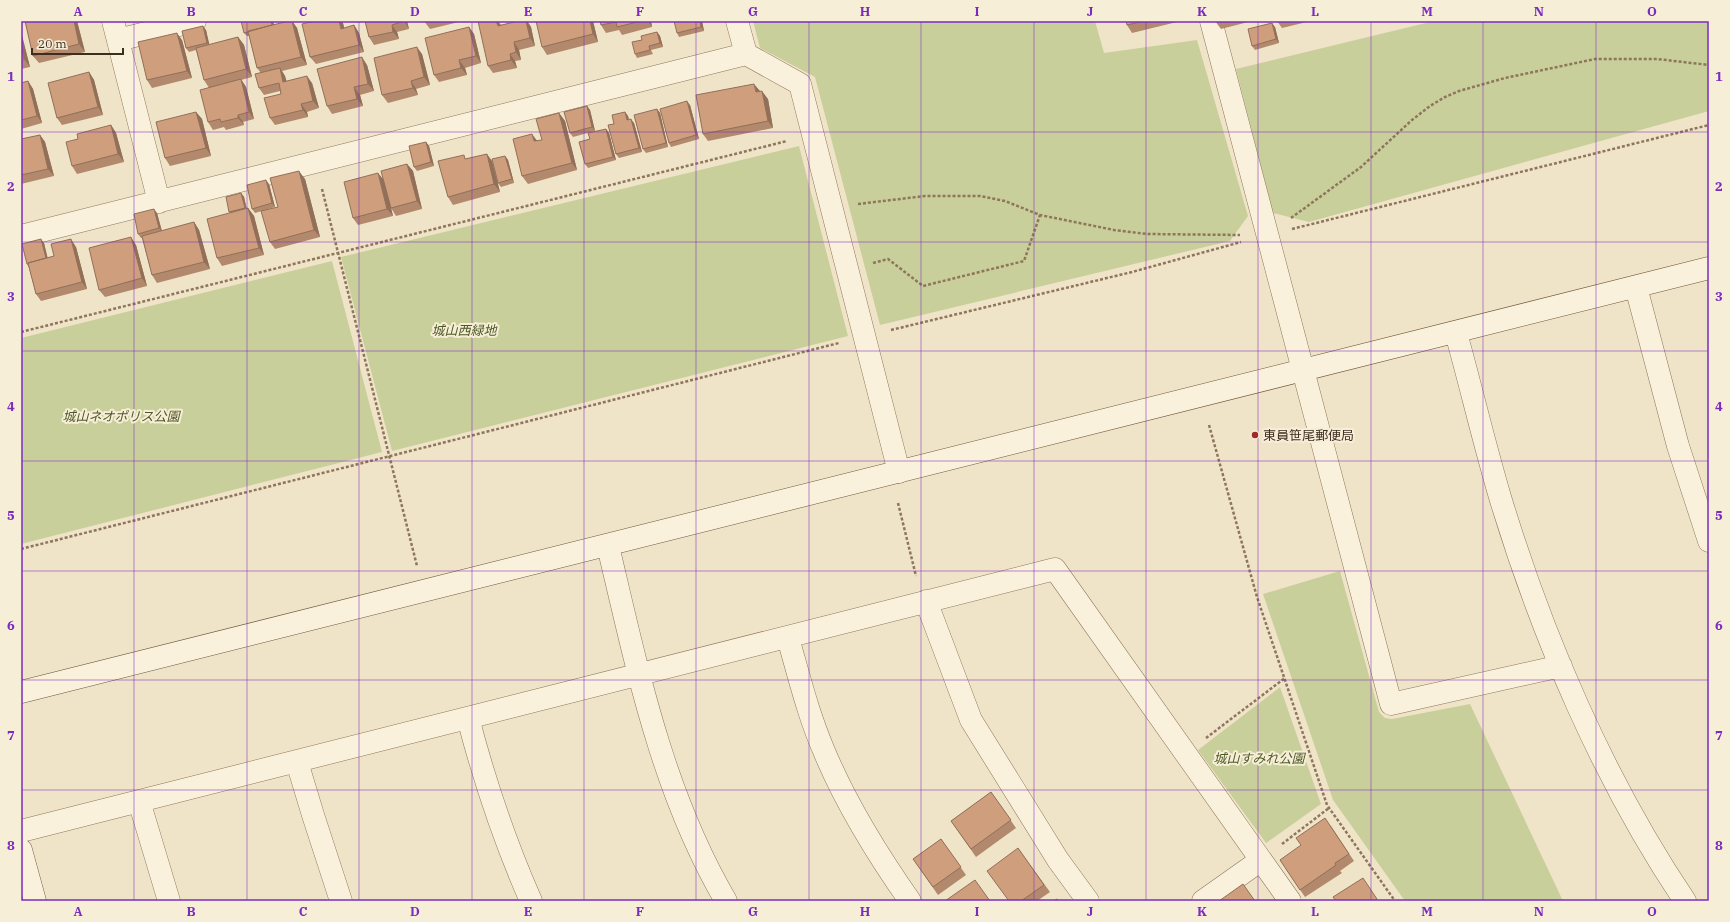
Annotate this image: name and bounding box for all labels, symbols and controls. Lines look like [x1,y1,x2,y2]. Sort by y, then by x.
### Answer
text: A [73,3,83,20]
text: B [186,3,196,20]
text: C [299,3,308,20]
text: D [410,3,420,20]
text: E [524,3,532,20]
text: F [636,3,644,20]
text: G [748,3,758,20]
text: H [860,3,871,20]
text: I [975,3,980,20]
text: J [1087,3,1094,20]
text: K [1197,3,1207,20]
text: L [1311,3,1319,20]
text: M [1421,3,1433,20]
text: N [1534,3,1544,20]
text: O [1647,3,1657,20]
scale bar [32,30,123,56]
text: 20 m [38,36,67,51]
text: 1 [7,68,15,85]
text: 1 [1715,68,1723,85]
text: 2 [7,178,15,195]
text: 2 [1715,178,1723,195]
text: 3 [7,288,15,305]
text: 3 [1715,288,1723,305]
park label: 城山西緑地 [431,322,498,339]
text: 4 [7,398,15,415]
text: 4 [1715,398,1723,415]
park label: 城山ネオポリス公園 [62,408,181,425]
place label: 東員笹尾郵便局 [1263,427,1354,444]
marker: 東員笹尾郵便局 [1250,430,1260,440]
text: 5 [7,507,15,524]
text: 5 [1715,507,1723,524]
text: 6 [7,617,15,634]
text: 6 [1715,617,1723,634]
text: 7 [7,727,15,744]
text: 7 [1715,727,1723,744]
park label: 城山すみれ公園 [1213,750,1306,767]
text: 8 [7,837,15,854]
text: 8 [1715,837,1723,854]
text: A [73,903,83,920]
text: B [186,903,196,920]
text: C [299,903,308,920]
text: D [410,903,420,920]
text: E [524,903,532,920]
text: F [636,903,644,920]
text: G [748,903,758,920]
text: H [860,903,871,920]
text: I [975,903,980,920]
text: J [1087,903,1094,920]
text: K [1197,903,1207,920]
text: L [1311,903,1319,920]
text: M [1421,903,1433,920]
text: N [1534,903,1544,920]
text: O [1647,903,1657,920]

